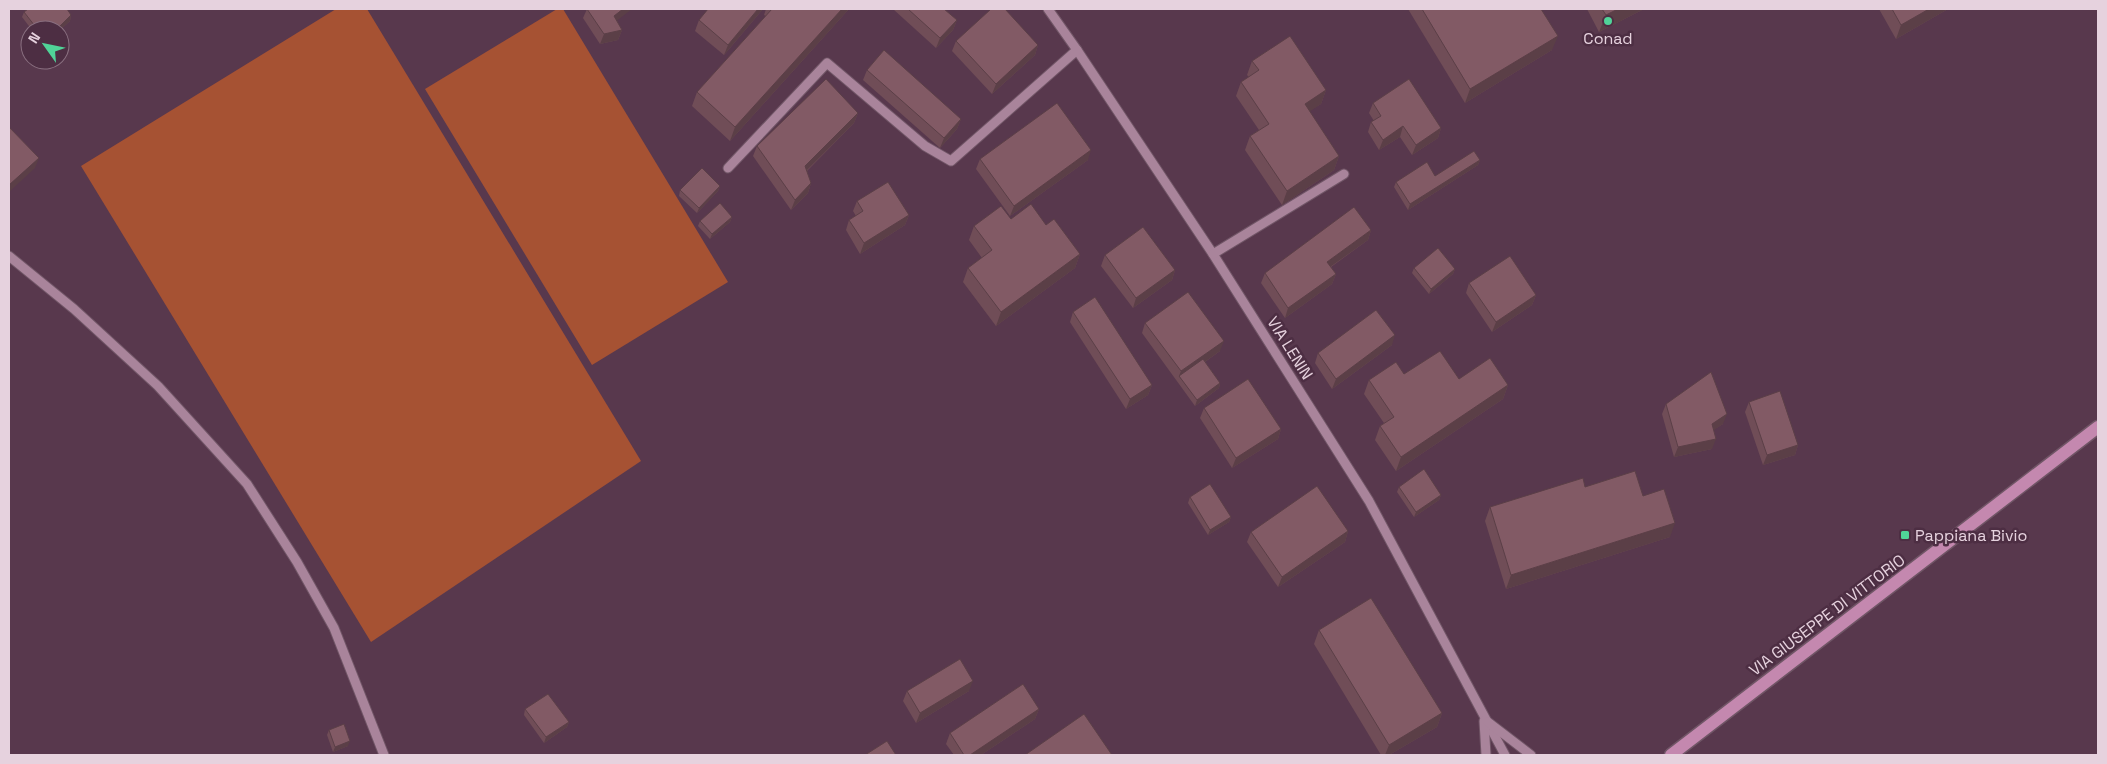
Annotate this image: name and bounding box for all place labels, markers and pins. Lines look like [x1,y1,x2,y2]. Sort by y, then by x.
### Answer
marker: Conad [1602,15,1614,27]
place label: Conad [1583,28,1633,49]
place label: Pappiana Bivio [1915,525,2027,546]
marker: Pappiana Bivio [1899,529,1911,541]

